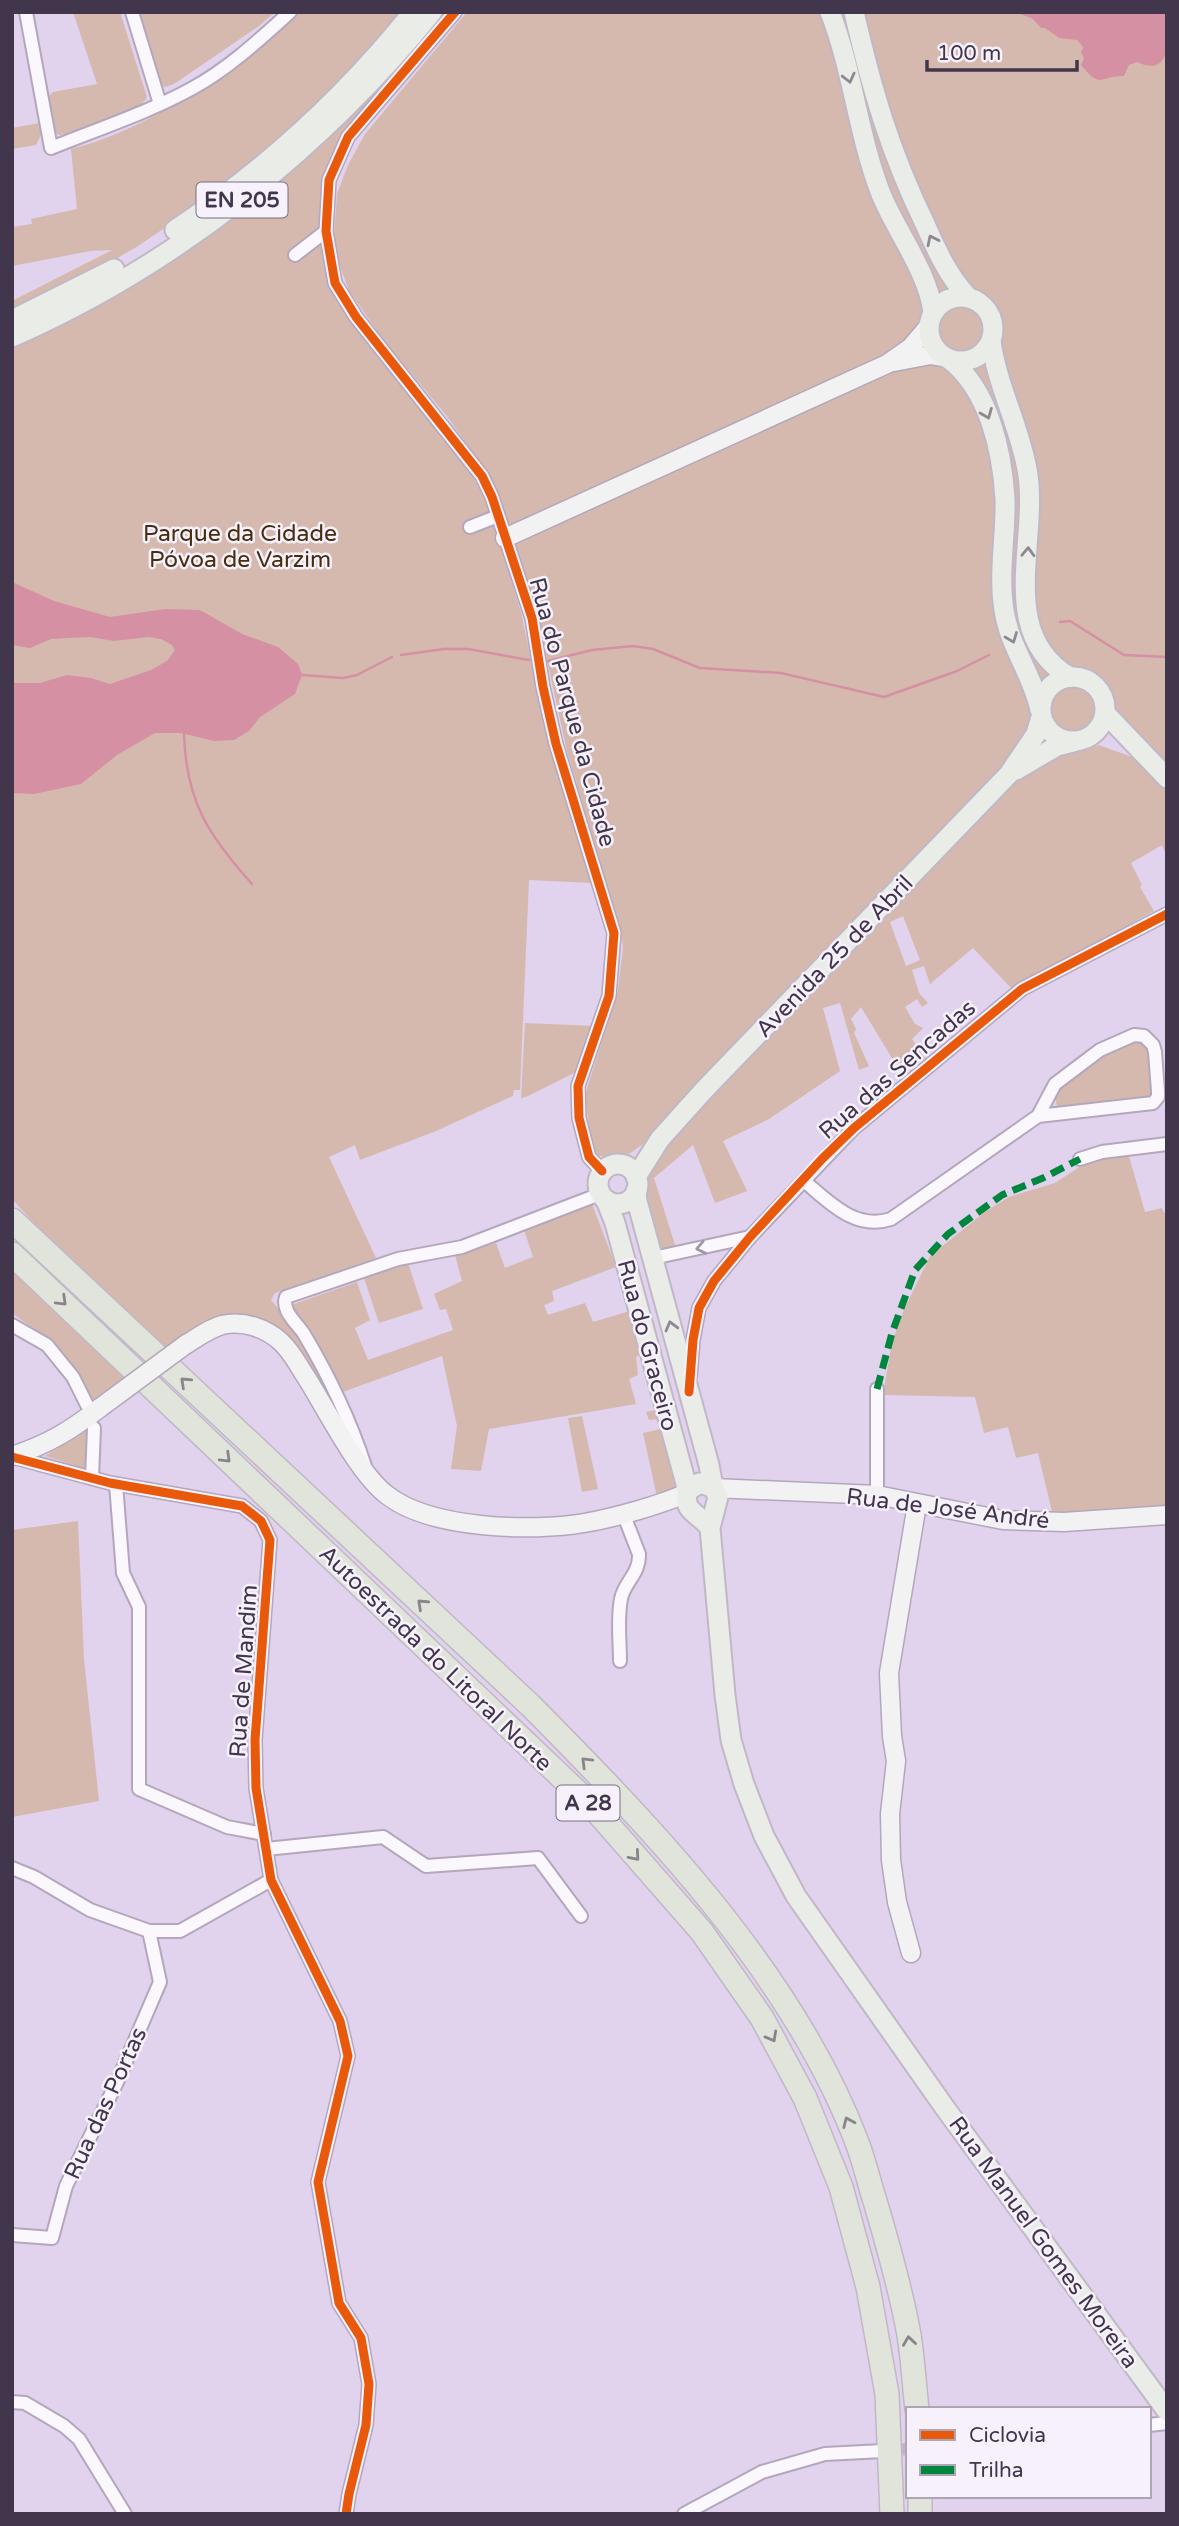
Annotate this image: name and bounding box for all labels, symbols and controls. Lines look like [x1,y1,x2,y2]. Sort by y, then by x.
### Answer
scale bar [927,28,1078,72]
text: 100 m [937,41,1001,66]
one-way arrow [841,72,855,84]
road number: EN 205 [196,182,288,218]
one-way arrow [926,235,940,247]
one-way arrow [979,407,993,420]
park label: Parque da Cidade Póvoa de Varzim [143,520,337,574]
one-way arrow [1020,547,1035,558]
street label: Rua do Parque da Cidade [523,575,621,850]
one-way arrow [1004,631,1018,643]
street label: Avenida 25 de Abril [750,870,919,1044]
street label: Rua das Sencadas [814,994,982,1145]
one-way arrow [695,1239,707,1254]
street label: Rua do Graceiro [611,1256,683,1434]
one-way arrow [53,1293,66,1305]
one-way arrow [665,1321,679,1333]
one-way arrow [180,1377,193,1390]
one-way arrow [218,1450,231,1463]
street label: Rua de José André [845,1483,1051,1535]
street label: Autoestrada do Litoral Norte [313,1540,558,1778]
street label: Rua de Mandim [224,1584,264,1758]
one-way arrow [417,1600,430,1613]
one-way arrow [582,1757,595,1770]
road number: A 28 [556,1786,620,1820]
one-way arrow [627,1847,639,1860]
street label: Rua das Portas [58,2023,153,2184]
one-way arrow [763,2030,777,2042]
street label: Rua Manuel Gomes Moreira [942,2111,1144,2374]
one-way arrow [842,2117,856,2130]
one-way arrow [902,2335,917,2347]
legend [906,2407,1151,2498]
text: Ciclovia [969,2423,1046,2448]
text: Trilha [969,2458,1024,2483]

